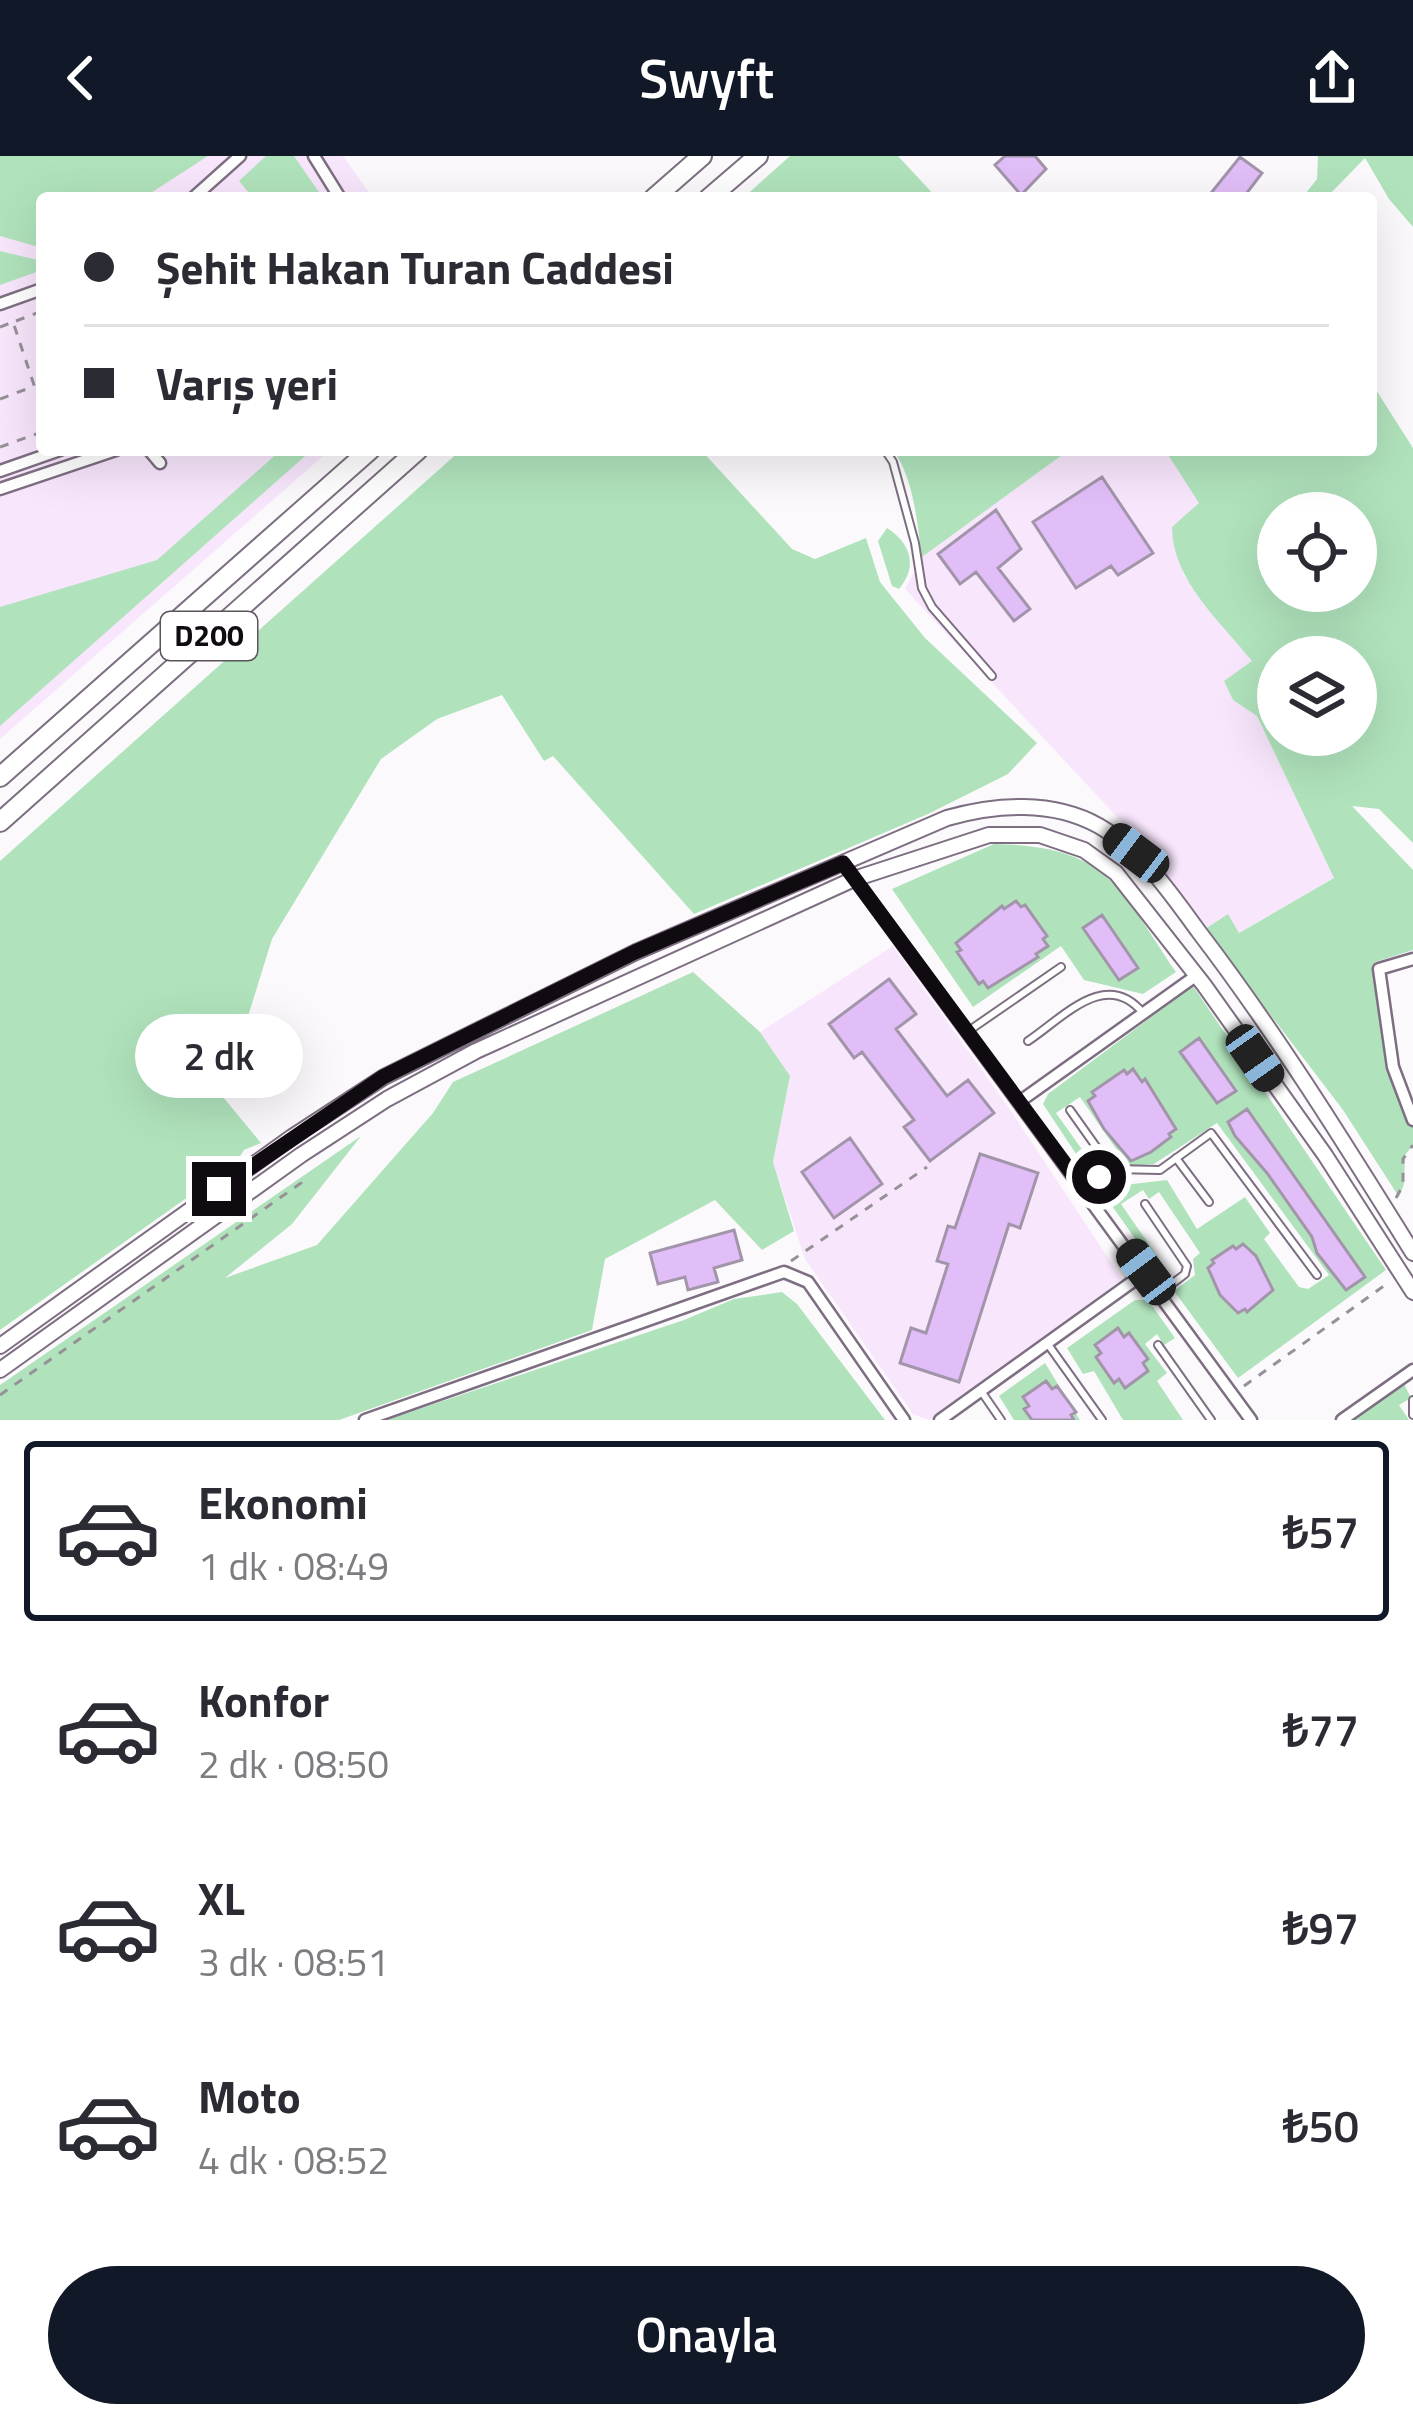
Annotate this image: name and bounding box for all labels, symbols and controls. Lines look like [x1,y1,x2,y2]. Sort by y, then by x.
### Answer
text: Swyft [639,37,774,119]
icon: back [48,45,114,111]
icon: share [1299,45,1365,111]
text: Şehit Hakan Turan Caddesi [156,233,674,301]
text: Varış yeri [156,349,338,417]
map controls [1257,492,1377,756]
button: locate [1257,492,1377,612]
road number: D200 [161,612,257,660]
button: layers [1257,636,1377,756]
car [1096,817,1176,889]
callout: 2 dk [135,1015,303,1099]
car [1220,1018,1290,1098]
text: 2 dk [184,1026,254,1085]
route start [1072,1150,1126,1204]
route end [192,1162,246,1216]
car [1110,1232,1182,1312]
text: Ekonomi [198,1468,368,1536]
icon: car [54,1477,162,1585]
text: ₺57 [1283,1497,1359,1565]
text: 1 dk · 08:49 [198,1536,389,1595]
text: Konfor [198,1666,329,1734]
icon: car [54,1675,162,1783]
text: ₺77 [1283,1695,1359,1763]
text: 2 dk · 08:50 [198,1734,389,1793]
text: XL [198,1864,245,1932]
icon: car [54,1873,162,1981]
text: ₺97 [1283,1893,1359,1961]
text: 3 dk · 08:51 [198,1932,389,1991]
text: Moto [198,2062,301,2130]
icon: car [54,2071,162,2179]
text: ₺50 [1283,2091,1359,2159]
text: 4 dk · 08:52 [198,2130,389,2189]
button: Onayla [48,2266,1365,2404]

